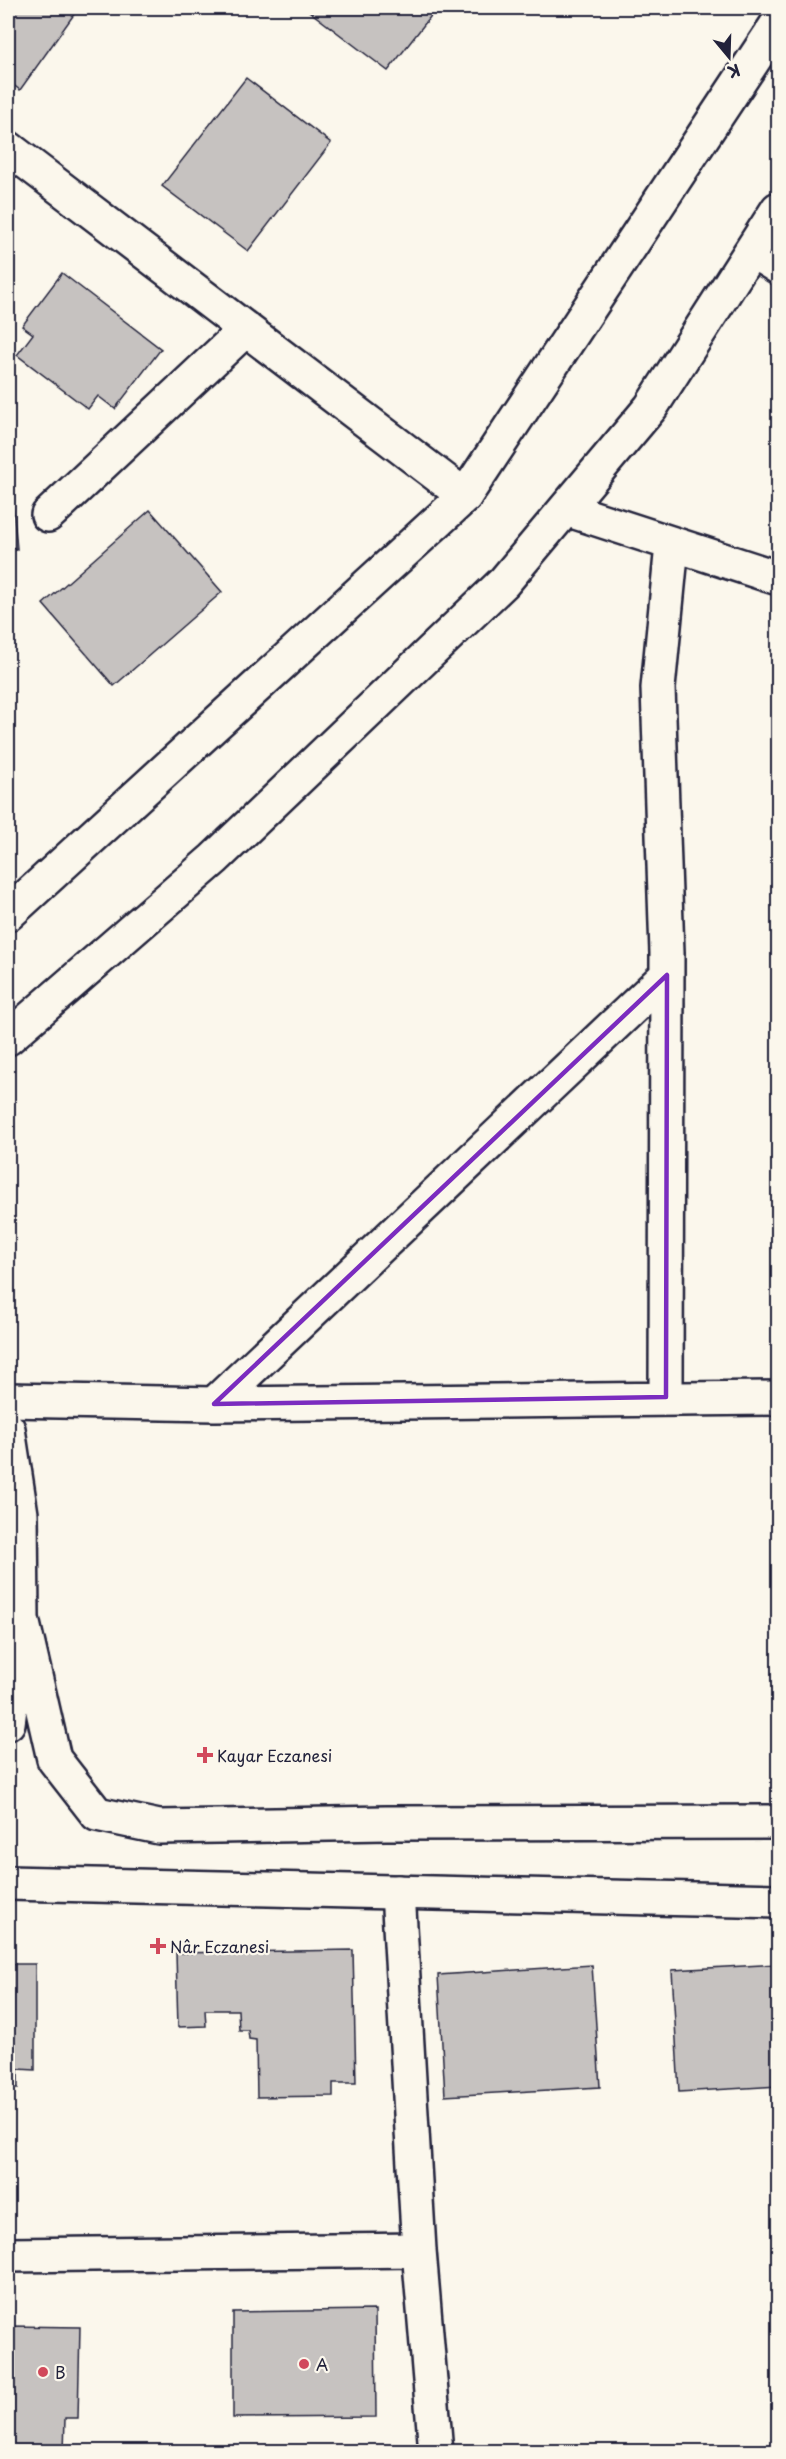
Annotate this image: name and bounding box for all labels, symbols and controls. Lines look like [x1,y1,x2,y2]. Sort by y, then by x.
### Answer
north arrow [699,27,759,87]
text: K [724,59,744,85]
place label: Kayar Eczanesi [217,1743,332,1767]
marker: Kayar Eczanesi [198,1748,212,1762]
place label: Nâr Eczanesi [170,1934,269,1958]
marker: Nâr Eczanesi [151,1939,165,1953]
place label: A [316,2352,328,2376]
marker: A [297,2357,311,2371]
place label: B [55,2360,66,2384]
marker: B [36,2365,50,2379]

